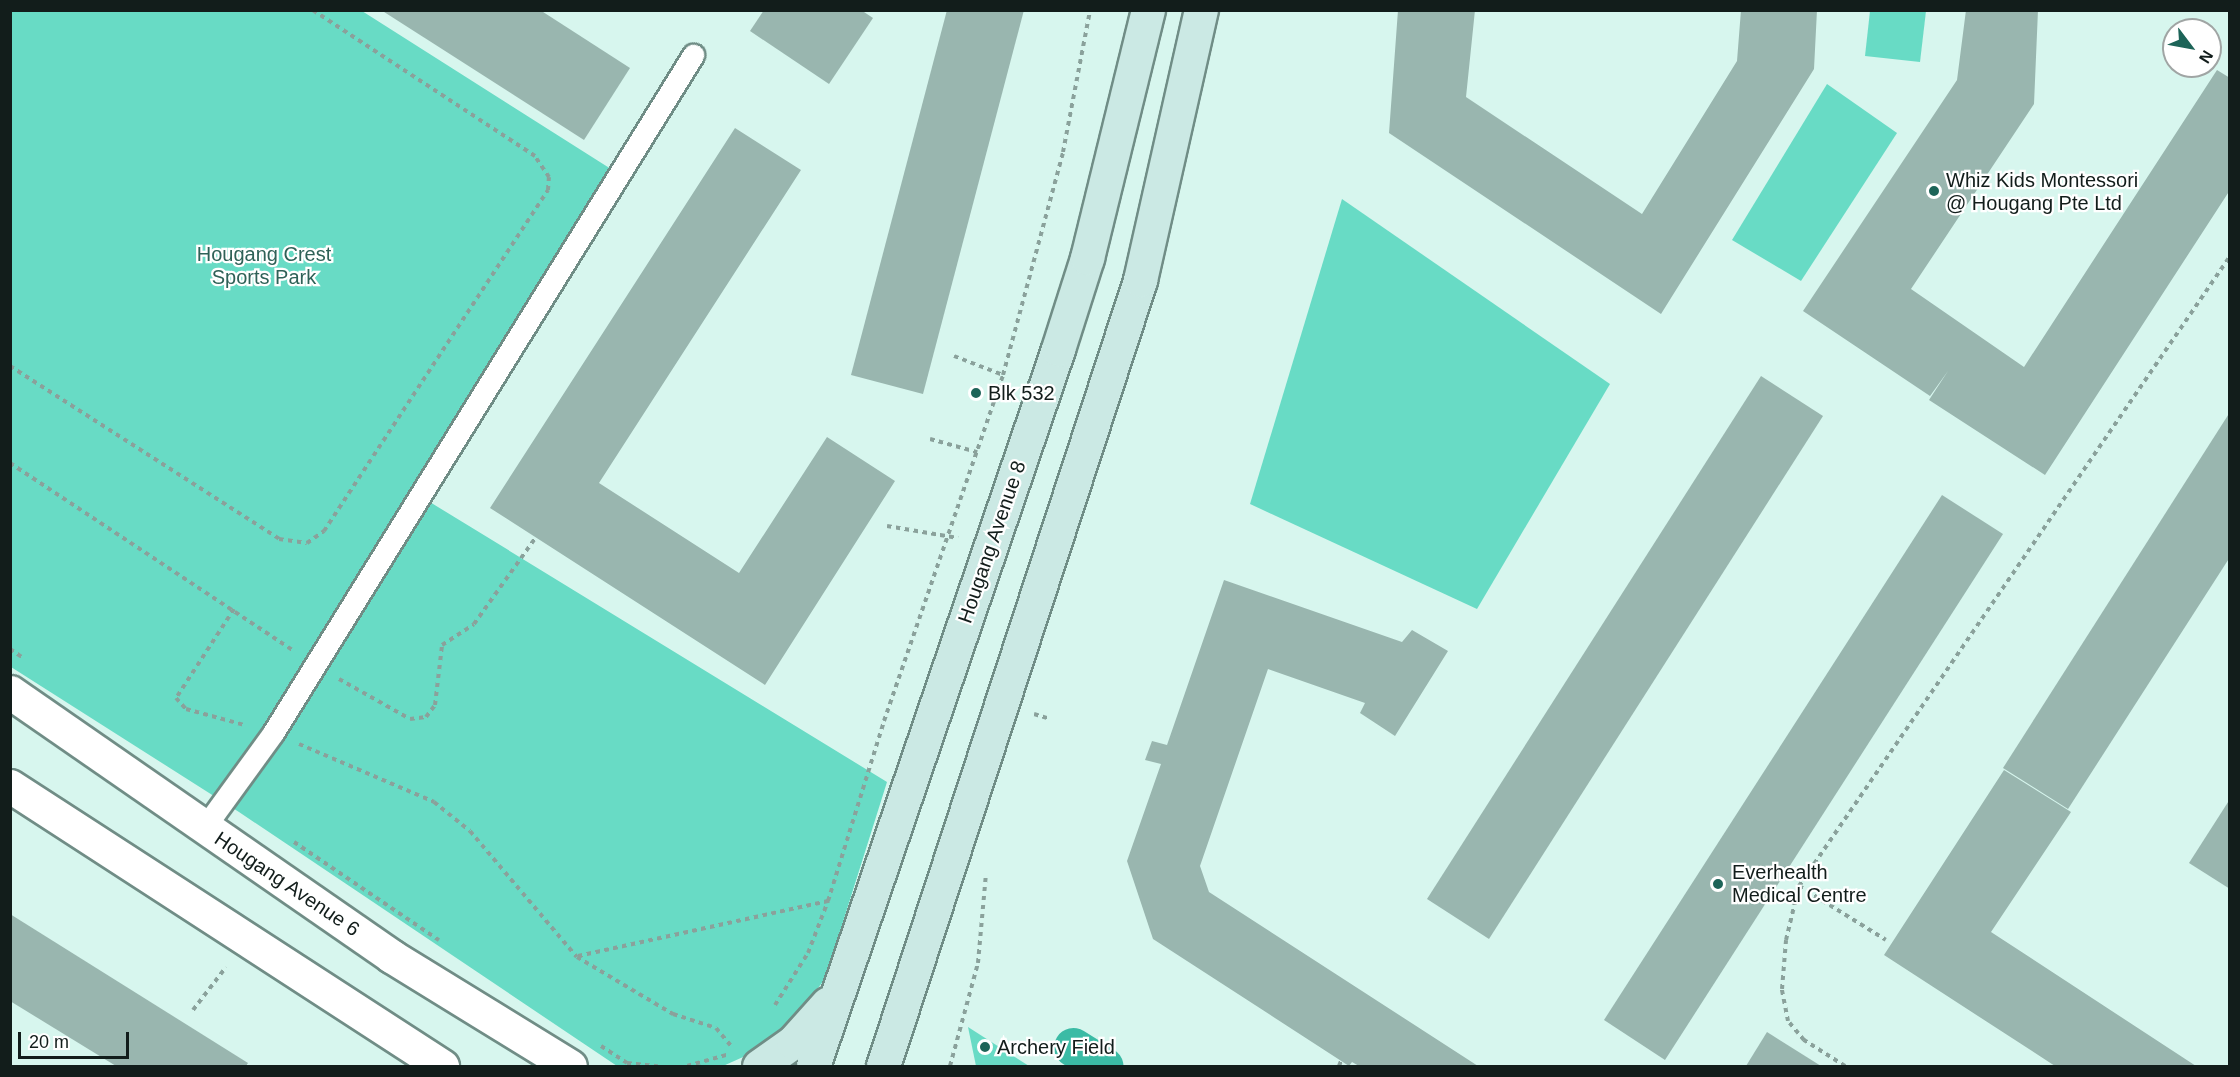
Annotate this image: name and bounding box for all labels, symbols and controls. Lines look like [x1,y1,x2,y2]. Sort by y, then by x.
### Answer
north arrow [2162,18,2222,78]
text: N [2196,47,2216,66]
place label: Whiz Kids Montessori @ Hougang Pte Ltd [1946,168,2138,215]
marker: Whiz Kids Montessori @ Hougang Pte Ltd [1927,184,1941,198]
park label: Hougang Crest Sports Park [197,242,331,289]
place label: Blk 532 [988,381,1055,405]
marker: Blk 532 [969,386,983,400]
street label: Hougang Avenue 8 [953,457,1031,627]
street label: Hougang Avenue 6 [209,826,365,942]
place label: Everhealth Medical Centre [1732,861,1867,908]
marker: Everhealth Medical Centre [1709,875,1727,893]
scale bar [21,1020,132,1058]
text: 20 m [29,1032,69,1052]
place label: Archery Field [997,1035,1115,1059]
marker: Archery Field [978,1040,992,1054]

